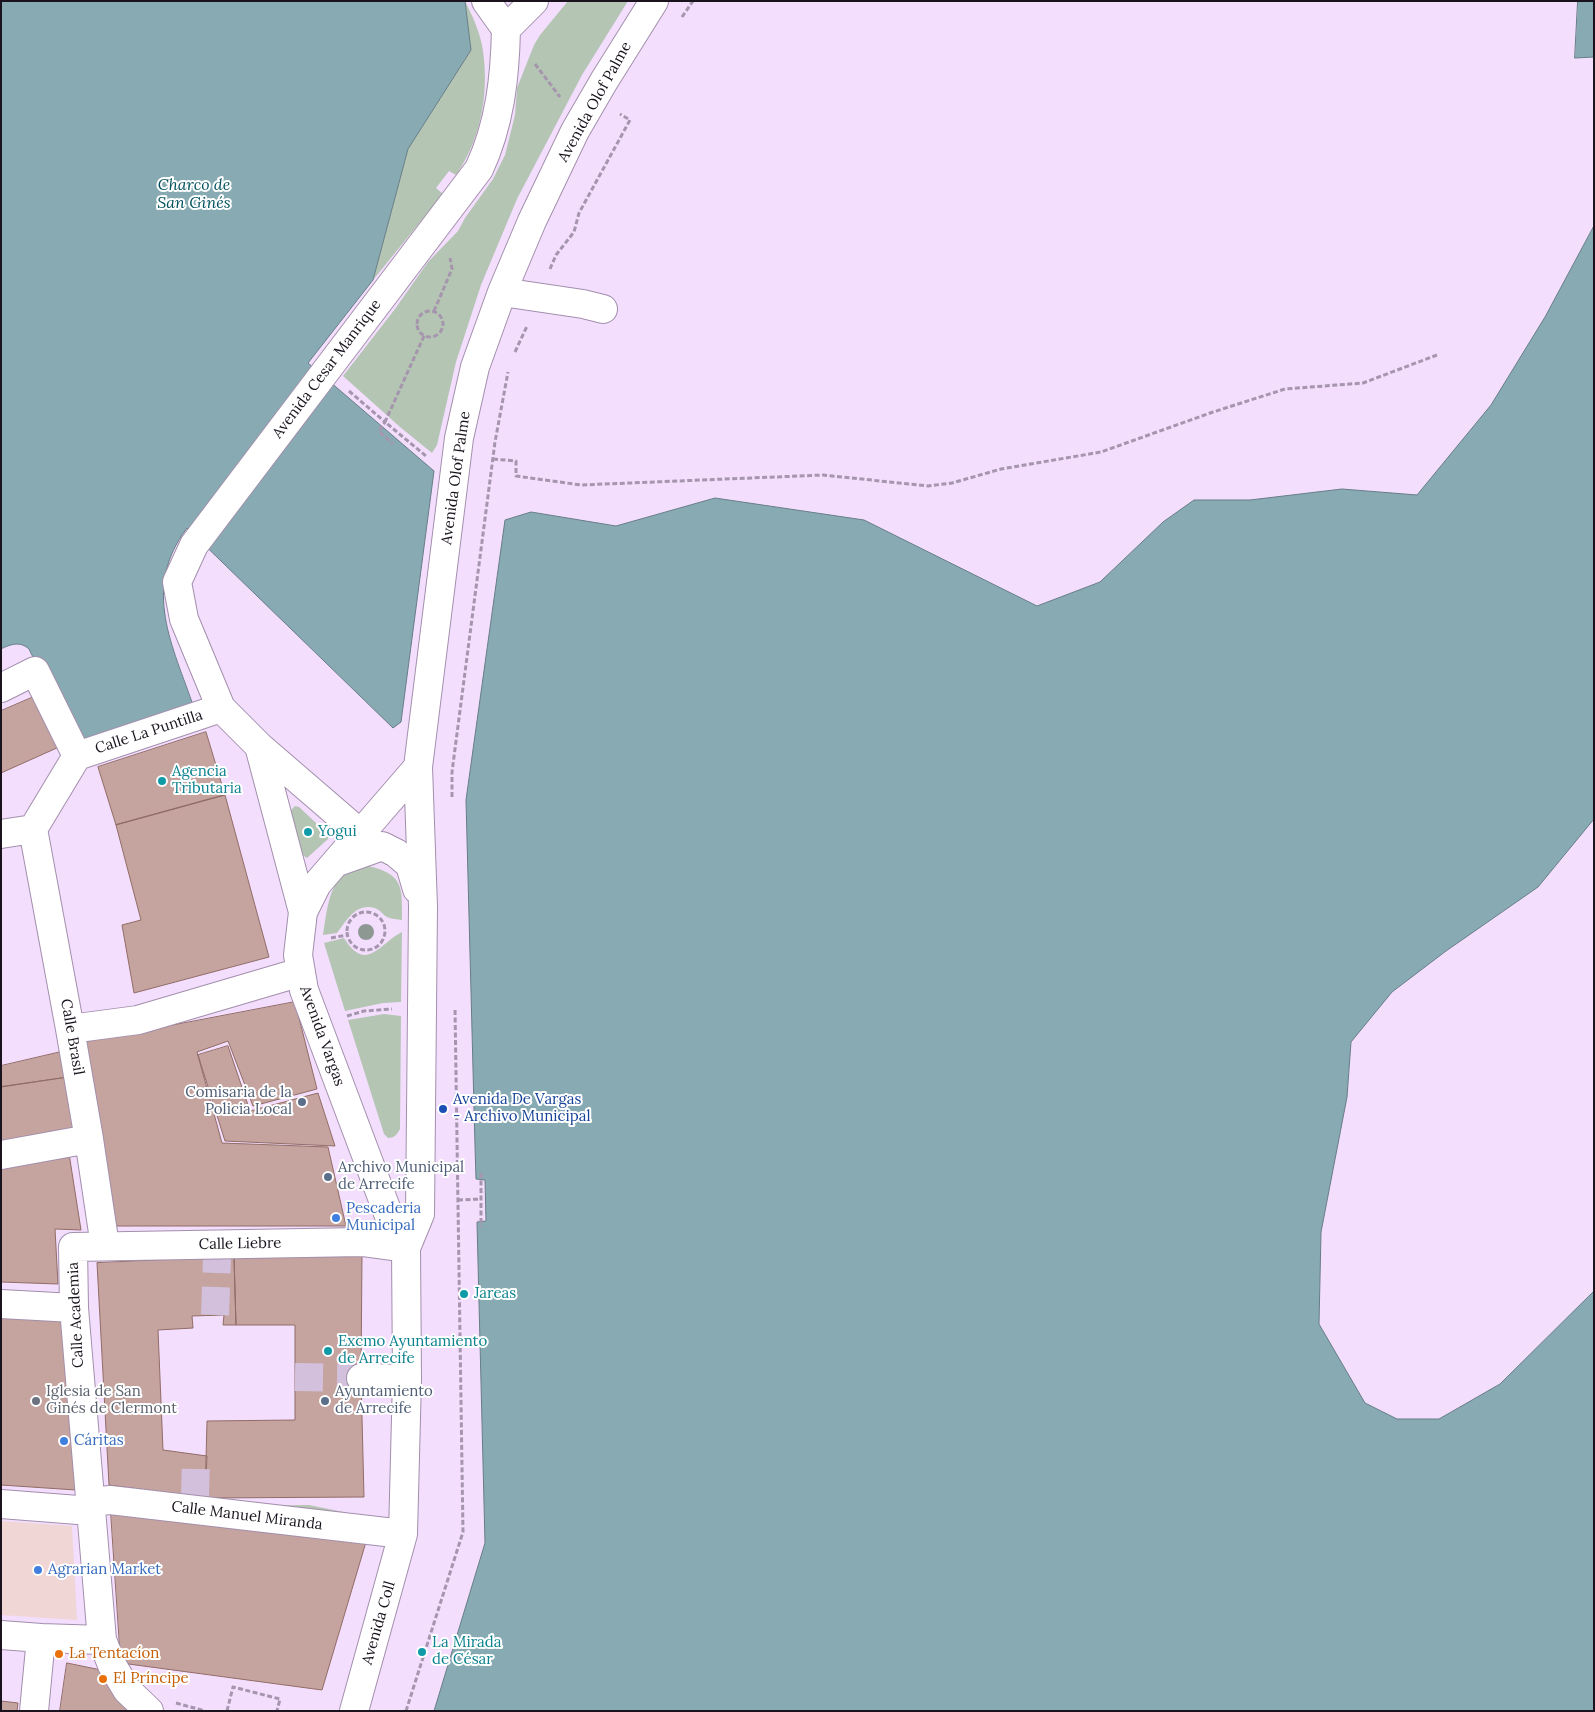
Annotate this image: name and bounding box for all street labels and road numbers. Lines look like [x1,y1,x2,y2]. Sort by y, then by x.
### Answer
street label: Avenida Olof Palme [554,39,636,165]
street label: Avenida Cesar Manrique [269,296,385,442]
street label: Avenida Olof Palme [438,410,474,546]
street label: Calle La Puntilla [93,706,205,758]
street label: Avenida Vargas [296,983,348,1089]
street label: Calle Brasil [56,998,88,1076]
street label: Calle Liebre [198,1234,282,1254]
street label: Calle Academia [64,1262,88,1368]
street label: Calle Manuel Miranda [170,1498,324,1534]
street label: Avenida Coll [358,1579,400,1667]

